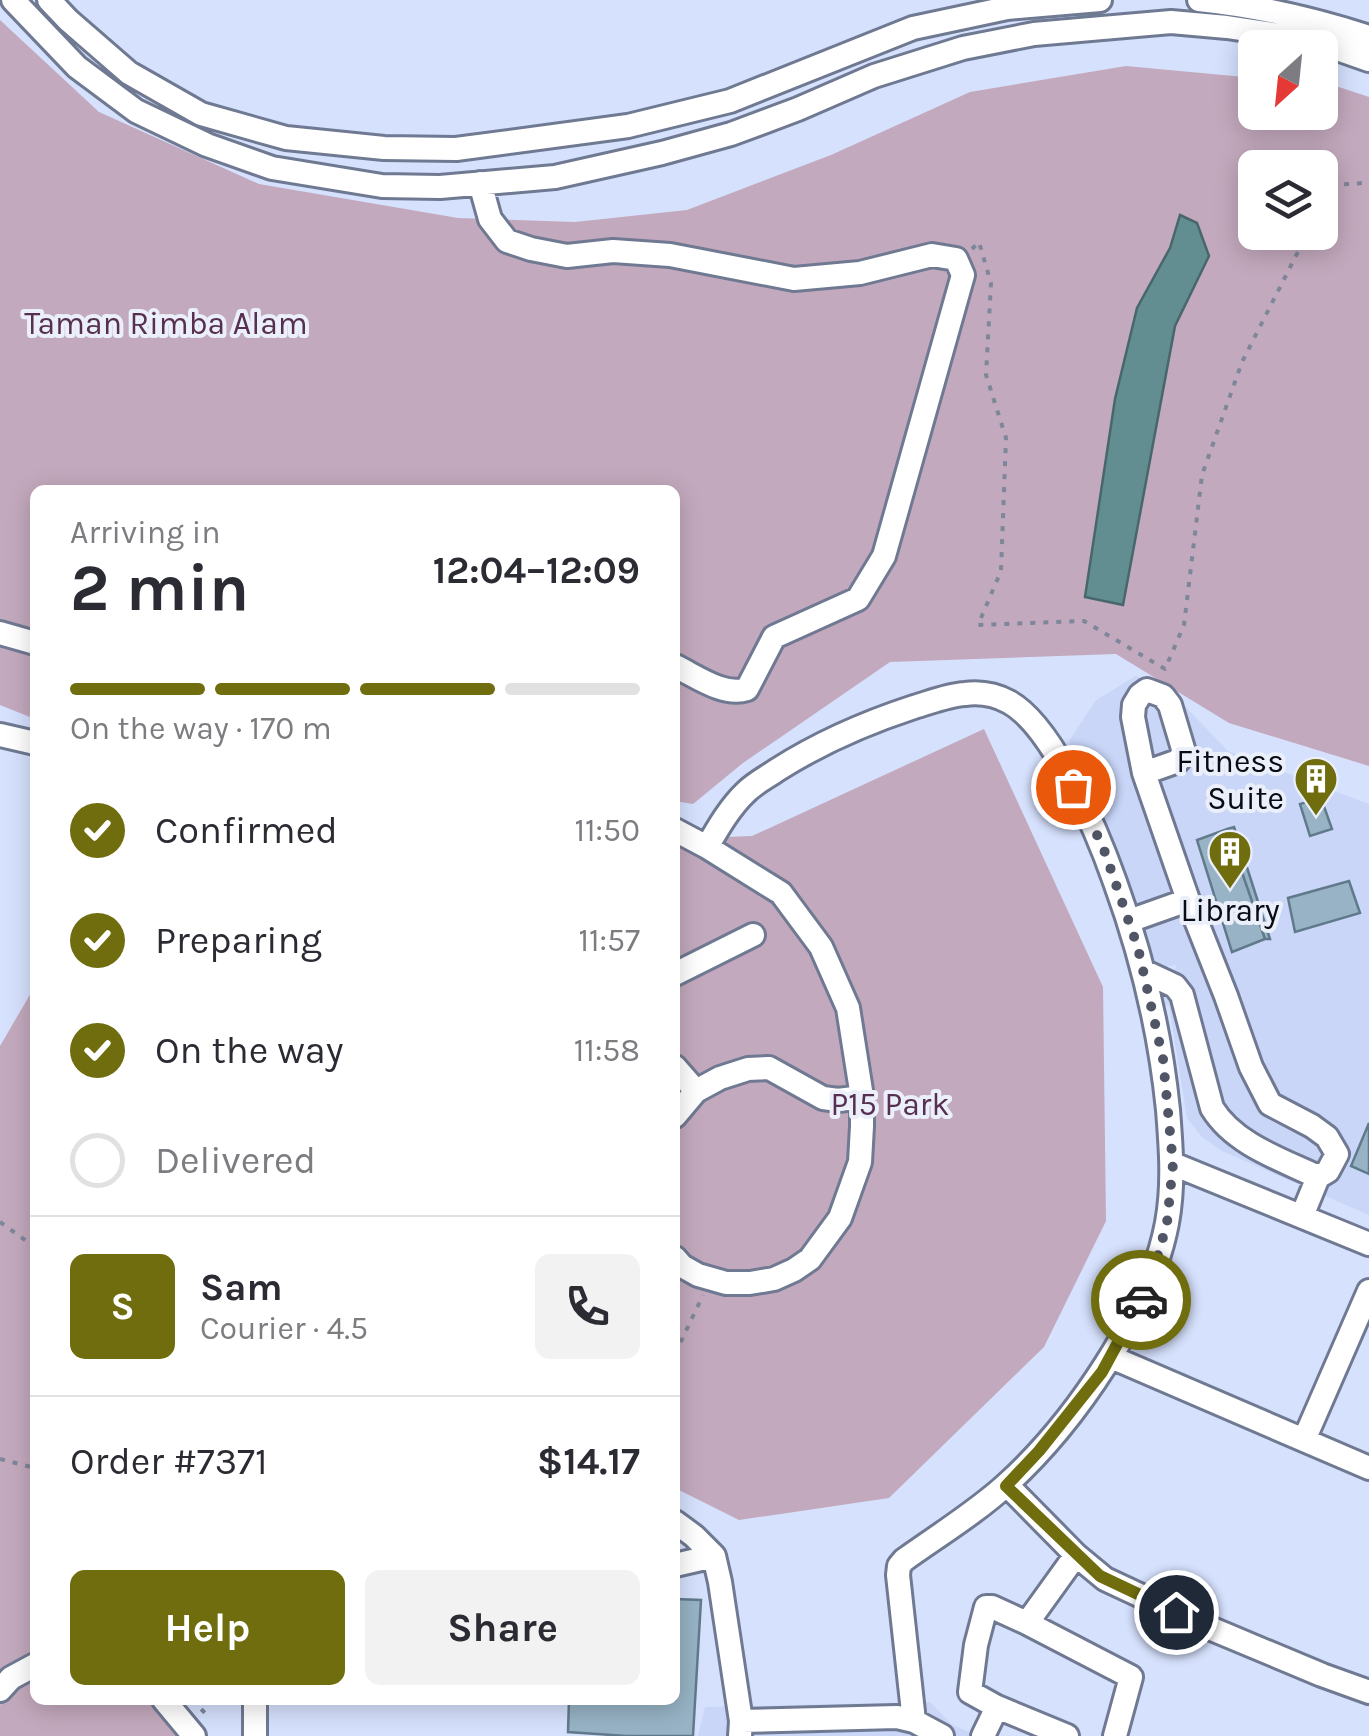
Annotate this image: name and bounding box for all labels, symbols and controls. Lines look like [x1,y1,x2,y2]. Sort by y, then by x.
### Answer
north arrow [1238,30,1338,130]
map controls [1238,30,1338,250]
button: layers [1238,150,1338,250]
park label: Taman Rimba Alam [24,305,308,342]
text: Arriving in [70,514,221,551]
text: 12:04–12:09 [433,548,640,593]
text: 2 min [70,550,249,626]
text: On the way · 170 m [70,710,332,747]
place label: Fitness Suite [1176,743,1284,817]
pin [1031,745,1116,830]
building icon: Fitness Suite [1293,756,1339,817]
icon: bag [1046,760,1101,815]
icon: check [70,803,125,858]
text: Confirmed [155,808,338,853]
text: 11:50 [574,812,640,849]
building icon: Library [1207,829,1253,890]
place label: Library [1180,892,1280,929]
icon: check [70,913,125,968]
text: Preparing [155,918,322,963]
text: 11:57 [578,922,640,959]
icon: check [70,1023,125,1078]
text: On the way [155,1028,343,1073]
text: 11:58 [574,1032,640,1069]
park label: P15 Park [831,1086,949,1123]
text: Delivered [155,1138,316,1183]
courier [1091,1250,1191,1350]
button: phone [535,1254,640,1359]
text: Sam [200,1265,283,1310]
icon: car [1114,1273,1169,1328]
text: S [110,1284,135,1329]
text: Courier · 4.5 [200,1310,368,1347]
text: Order #7371 [70,1439,268,1484]
text: $14.17 [537,1439,640,1484]
button: Help [70,1570,345,1685]
button: Share [365,1570,640,1685]
pin [1134,1570,1219,1655]
icon: home [1149,1585,1204,1640]

